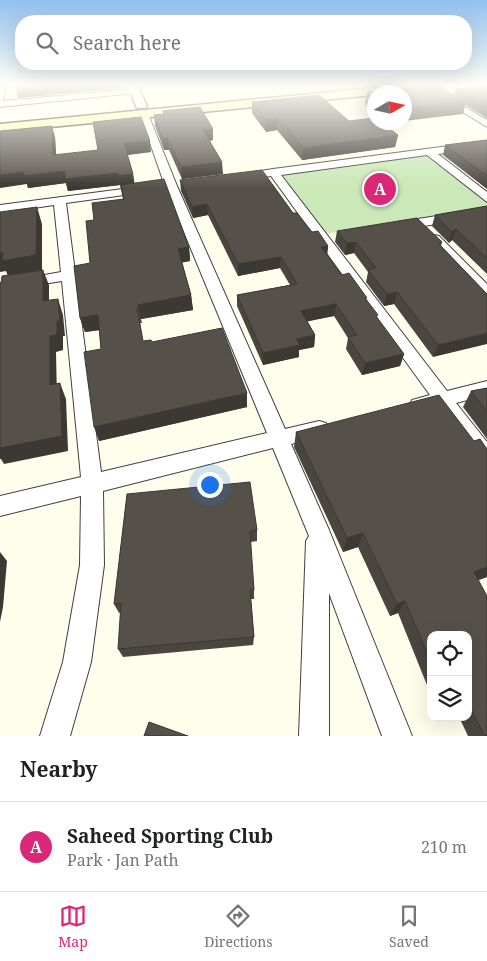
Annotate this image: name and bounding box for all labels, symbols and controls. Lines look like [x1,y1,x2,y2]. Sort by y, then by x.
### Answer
search box [15,15,472,70]
icon: search [33,29,61,57]
text: Search here [73,30,181,56]
north arrow [367,85,412,130]
pin: A [364,170,396,208]
your location [197,472,223,498]
map controls [427,631,472,721]
button: locate [427,631,472,676]
button: layers [427,676,472,721]
text: Nearby [20,755,98,783]
text: Saheed Sporting Club [67,823,273,849]
text: A [30,836,42,858]
text: 210 m [421,836,467,858]
text: Park · Jan Path [67,849,179,871]
tab: Map [58,902,88,951]
tab: Directions [204,902,273,951]
tab: Saved [389,902,429,951]

